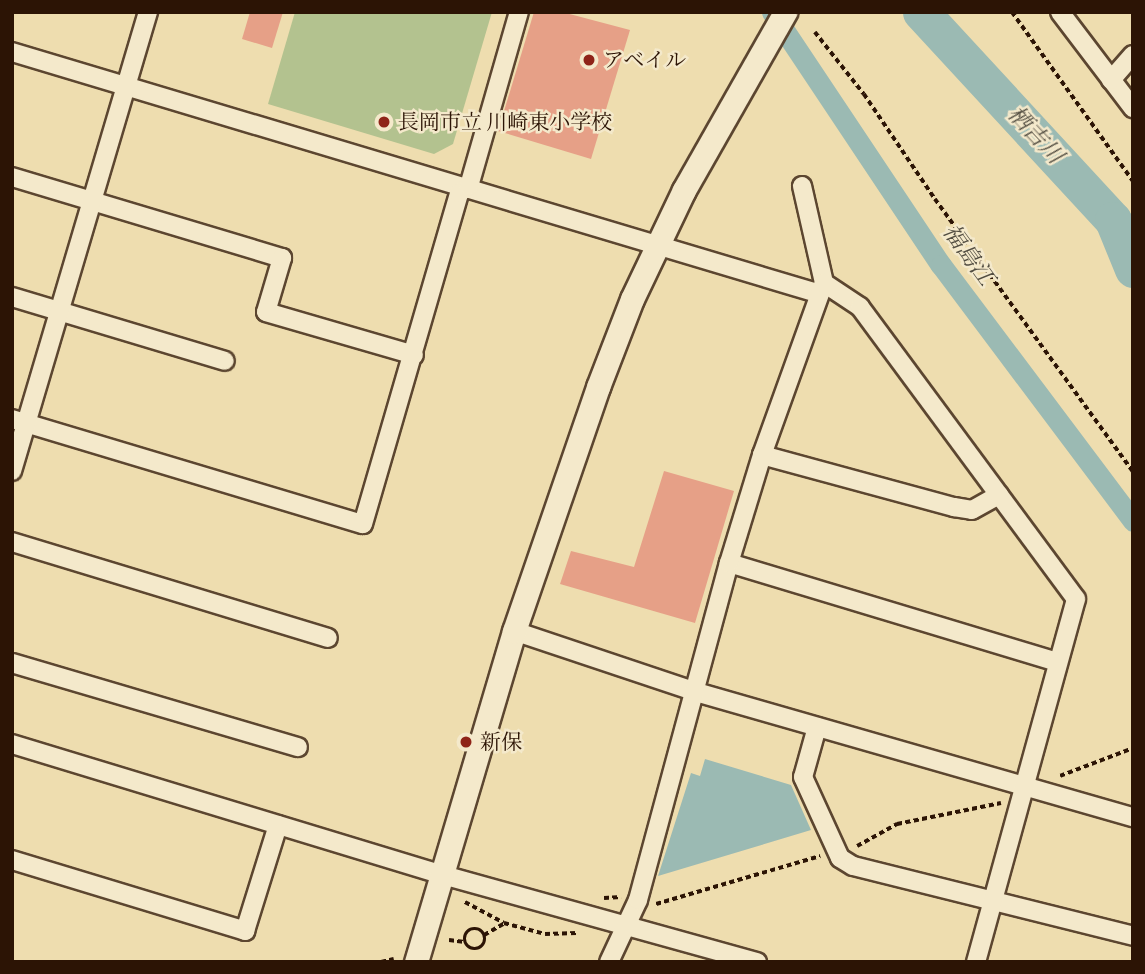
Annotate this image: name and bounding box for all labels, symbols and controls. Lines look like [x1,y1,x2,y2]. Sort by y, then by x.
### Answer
place label: アベイル [603,47,687,73]
marker: アベイル [581,52,597,68]
water label: 栖吉川 [1001,100,1069,170]
place label: 長岡市立 川崎東小学校 [398,109,612,135]
marker: 長岡市立 川崎東小学校 [376,114,392,130]
water label: 福島江 [937,219,999,291]
place label: 新保 [480,729,522,755]
marker: 新保 [458,734,474,750]

